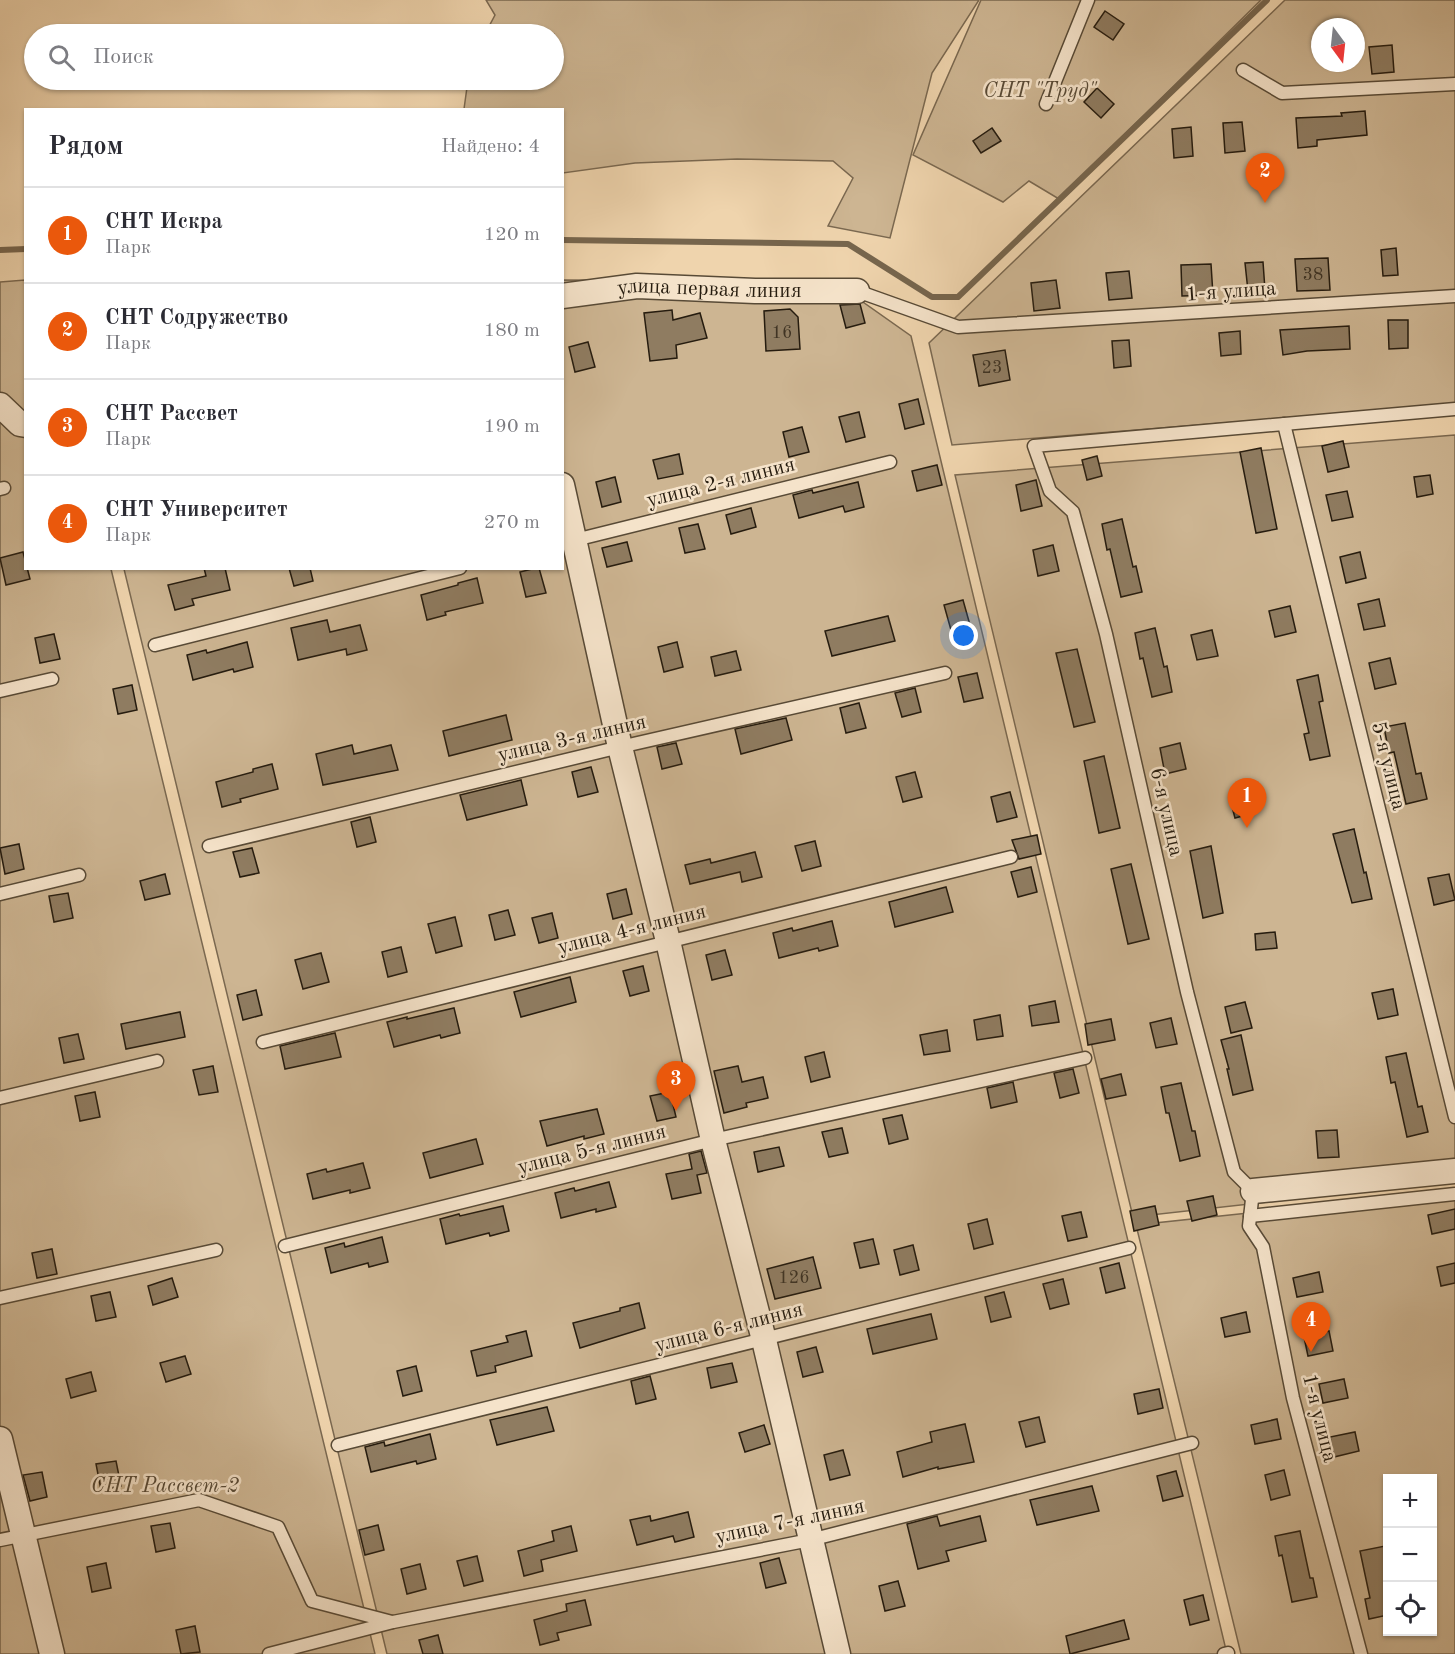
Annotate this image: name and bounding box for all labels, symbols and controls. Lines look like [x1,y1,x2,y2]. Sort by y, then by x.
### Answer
north arrow [1311,18,1365,72]
search box [24,24,564,90]
icon: search [45,41,78,74]
text: Поиск [93,46,154,68]
park label: СНТ "Труд" [983,81,1098,102]
text: Рядом [48,134,123,160]
text: Найдено: 4 [441,137,540,157]
pin: 2 [1246,154,1284,203]
text: СНТ Искра [105,211,223,233]
text: 1 [62,225,73,245]
text: 120 m [484,225,540,245]
text: Парк [105,238,151,258]
house number: 38 [1303,266,1323,284]
street label: улица первая линия [616,276,802,302]
street label: 1-я улица [1185,278,1277,306]
text: СНТ Содружество [105,307,288,329]
text: 2 [62,321,73,341]
text: 180 m [484,321,540,341]
house number: 16 [772,324,792,342]
text: Парк [105,334,151,354]
house number: 23 [982,359,1002,377]
text: СНТ Рассвет [105,403,238,425]
text: 3 [62,417,73,437]
text: 190 m [484,417,540,437]
text: Парк [105,430,151,450]
street label: улица 2-я линия [645,454,797,512]
text: СНТ Университет [105,499,288,521]
text: 4 [62,513,73,533]
text: 270 m [484,513,540,533]
text: Парк [105,526,151,546]
your location [949,621,978,650]
street label: улица 3-я линия [496,712,648,766]
street label: 5-я улица [1367,720,1409,812]
street label: 6-я улица [1146,766,1186,858]
pin: 1 [1228,778,1266,828]
street label: улица 4-я линия [556,901,708,959]
pin: 3 [656,1062,696,1111]
street label: улица 5-я линия [516,1121,668,1179]
house number: 126 [778,1269,810,1287]
street label: улица 6-я линия [653,1299,805,1357]
pin: 4 [1292,1302,1330,1352]
street label: 1-я улица [1298,1372,1340,1464]
map controls [1383,1474,1437,1636]
button: + [1383,1474,1437,1528]
park label: СНТ Рассвет-2 [91,1476,239,1497]
street label: улица 7-я линия [713,1496,867,1548]
button: − [1383,1528,1437,1582]
button: locate [1383,1582,1437,1636]

